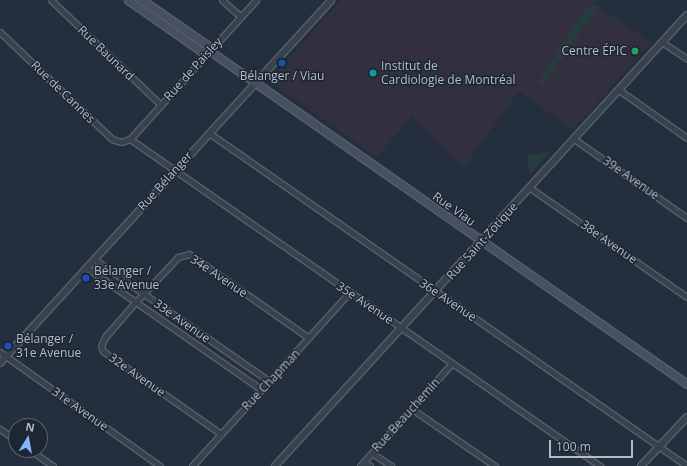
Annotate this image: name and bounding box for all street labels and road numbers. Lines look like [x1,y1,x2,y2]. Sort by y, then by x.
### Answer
street label: Rue Baunard [75,23,137,83]
street label: Rue de Paisley [161,34,225,104]
street label: Rue de Cannes [28,58,98,126]
street label: Rue Bélanger [135,149,195,213]
street label: 39e Avenue [600,153,662,203]
street label: Rue Viau [430,189,478,229]
street label: Rue Saint-Zotique [443,199,521,283]
street label: 38e Avenue [578,217,640,267]
street label: 34e Avenue [188,252,250,300]
street label: 36e Avenue [417,276,479,324]
street label: 35e Avenue [334,279,396,327]
street label: 33e Avenue [151,296,213,346]
street label: Rue Chapman [239,346,303,414]
street label: 32e Avenue [106,350,168,400]
street label: Rue Beauchemin [369,375,443,455]
street label: 31e Avenue [49,384,111,434]

